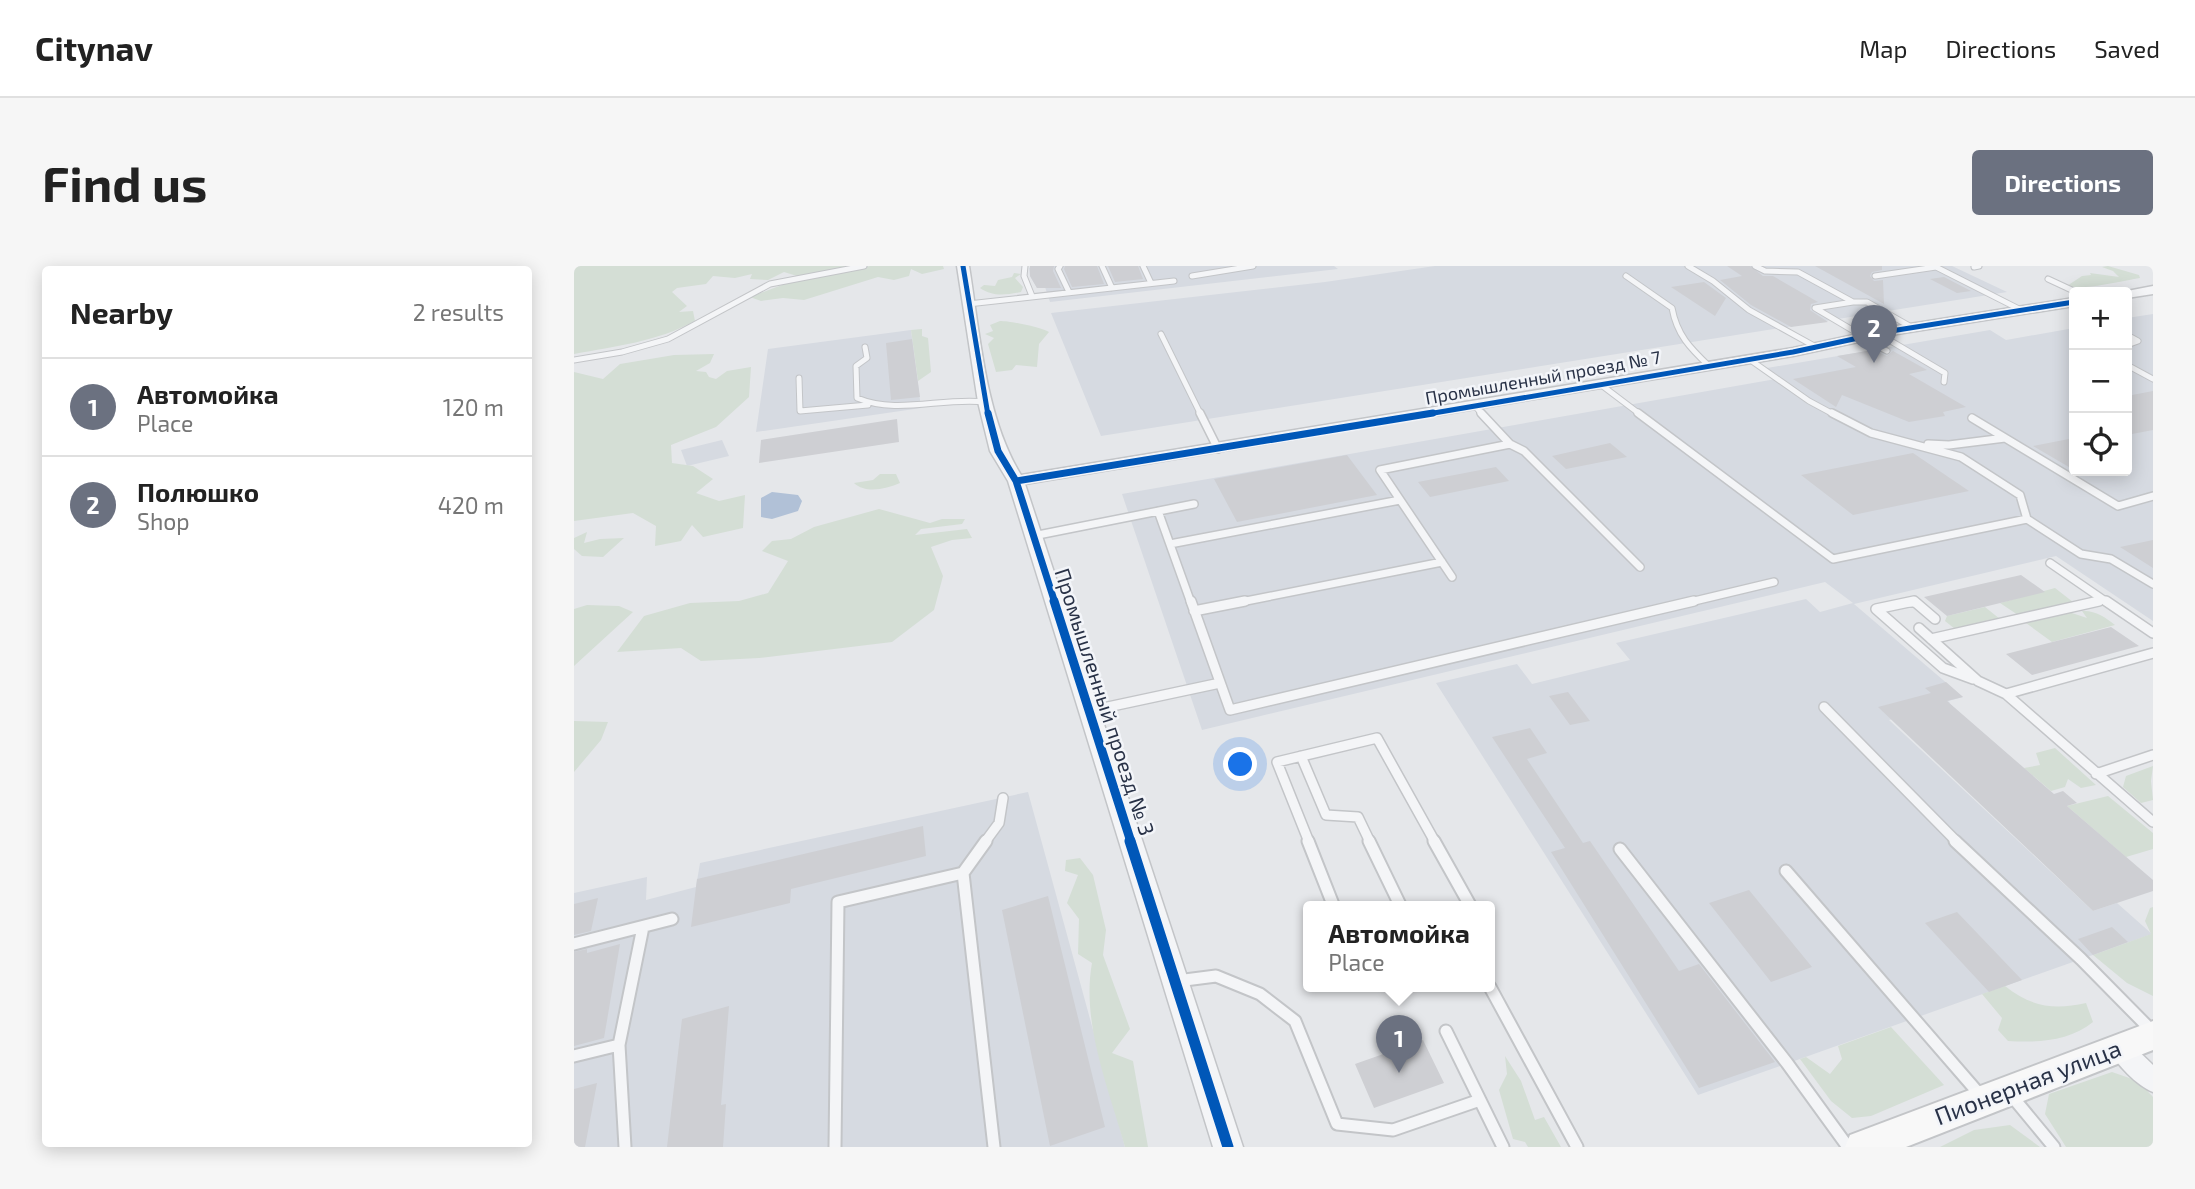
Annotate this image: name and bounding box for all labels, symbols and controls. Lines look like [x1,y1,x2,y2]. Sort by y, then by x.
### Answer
text: Citynav [35,28,153,68]
text: Map [1859,34,1907,63]
text: Directions [1945,34,2056,63]
text: Saved [2094,34,2160,63]
button: Directions [1972,150,2153,215]
text: Find us [42,153,207,212]
map controls [2069,287,2132,476]
button: + [2069,287,2132,350]
text: Nearby [70,294,173,330]
text: 2 results [413,298,504,326]
pin: 2 [1851,305,1897,363]
street label: Промышленный проезд № 7 [1423,345,1662,409]
button: − [2069,350,2132,413]
text: Автомойка [137,378,279,409]
text: 1 [88,393,98,421]
text: 120 m [443,393,504,421]
text: Place [137,409,193,437]
button: locate [2069,413,2132,476]
text: Полюшко [137,476,259,507]
text: 2 [86,491,100,519]
text: 420 m [438,491,504,519]
text: Shop [137,507,190,535]
street label: Промышленный проезд № 3 [1050,565,1161,838]
your location [1223,747,1257,781]
popup [1303,901,1495,992]
text: Автомойка [1328,917,1470,948]
text: Place [1328,948,1385,976]
pin: 1 [1376,1015,1422,1073]
street label: Пионерная улица [1930,1033,2125,1131]

